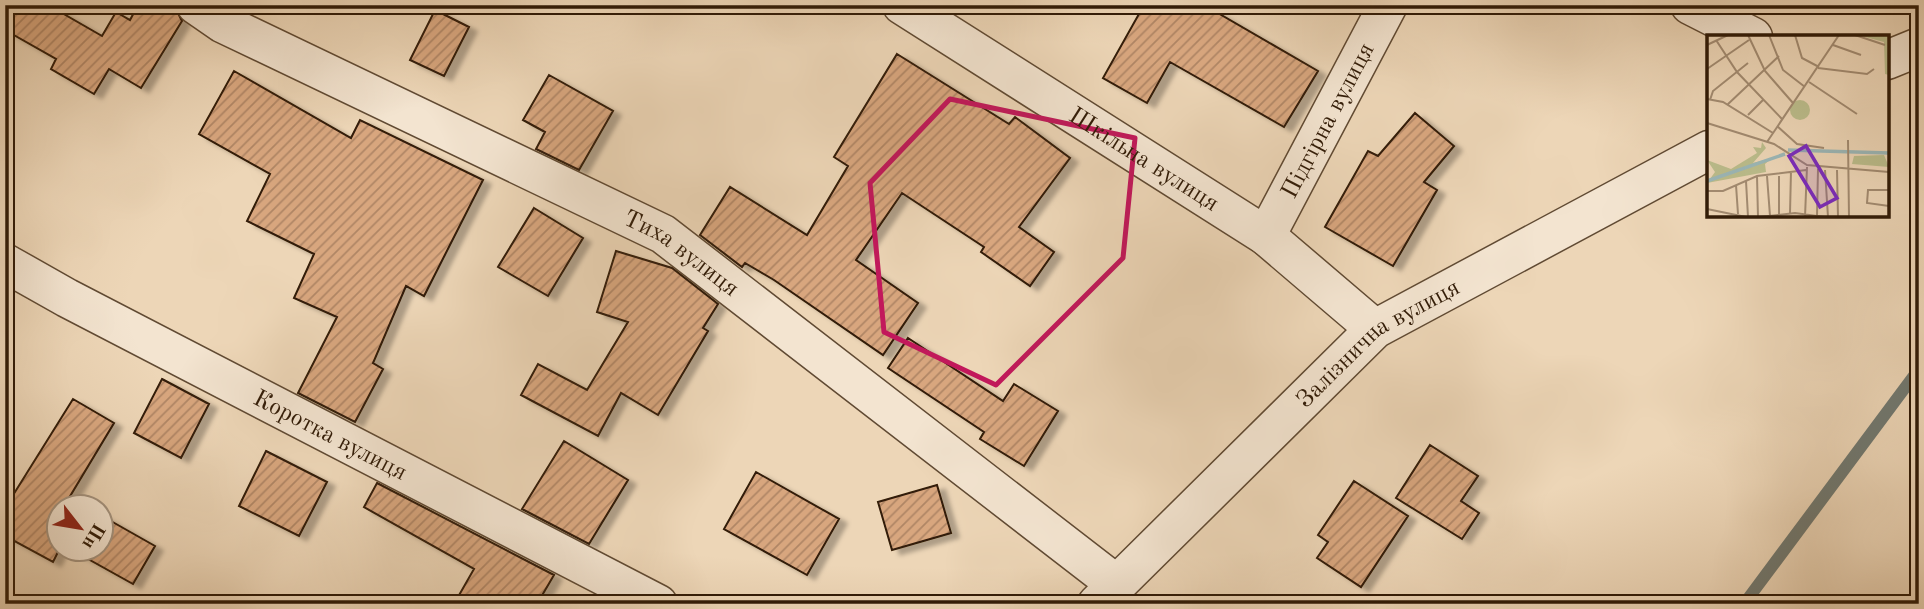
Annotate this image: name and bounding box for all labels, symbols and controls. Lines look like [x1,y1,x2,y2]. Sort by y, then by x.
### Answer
inset map [1707,35,1889,217]
street label: Підгірна вулиця [1278,39,1380,203]
street label: Шкільна вулиця [1064,104,1222,217]
street label: Тиха вулиця [619,207,743,302]
street label: Залізнична вулиця [1293,276,1464,413]
street label: Коротка вулиця [249,387,410,486]
north arrow [46,494,116,564]
text: Пн [78,519,107,552]

